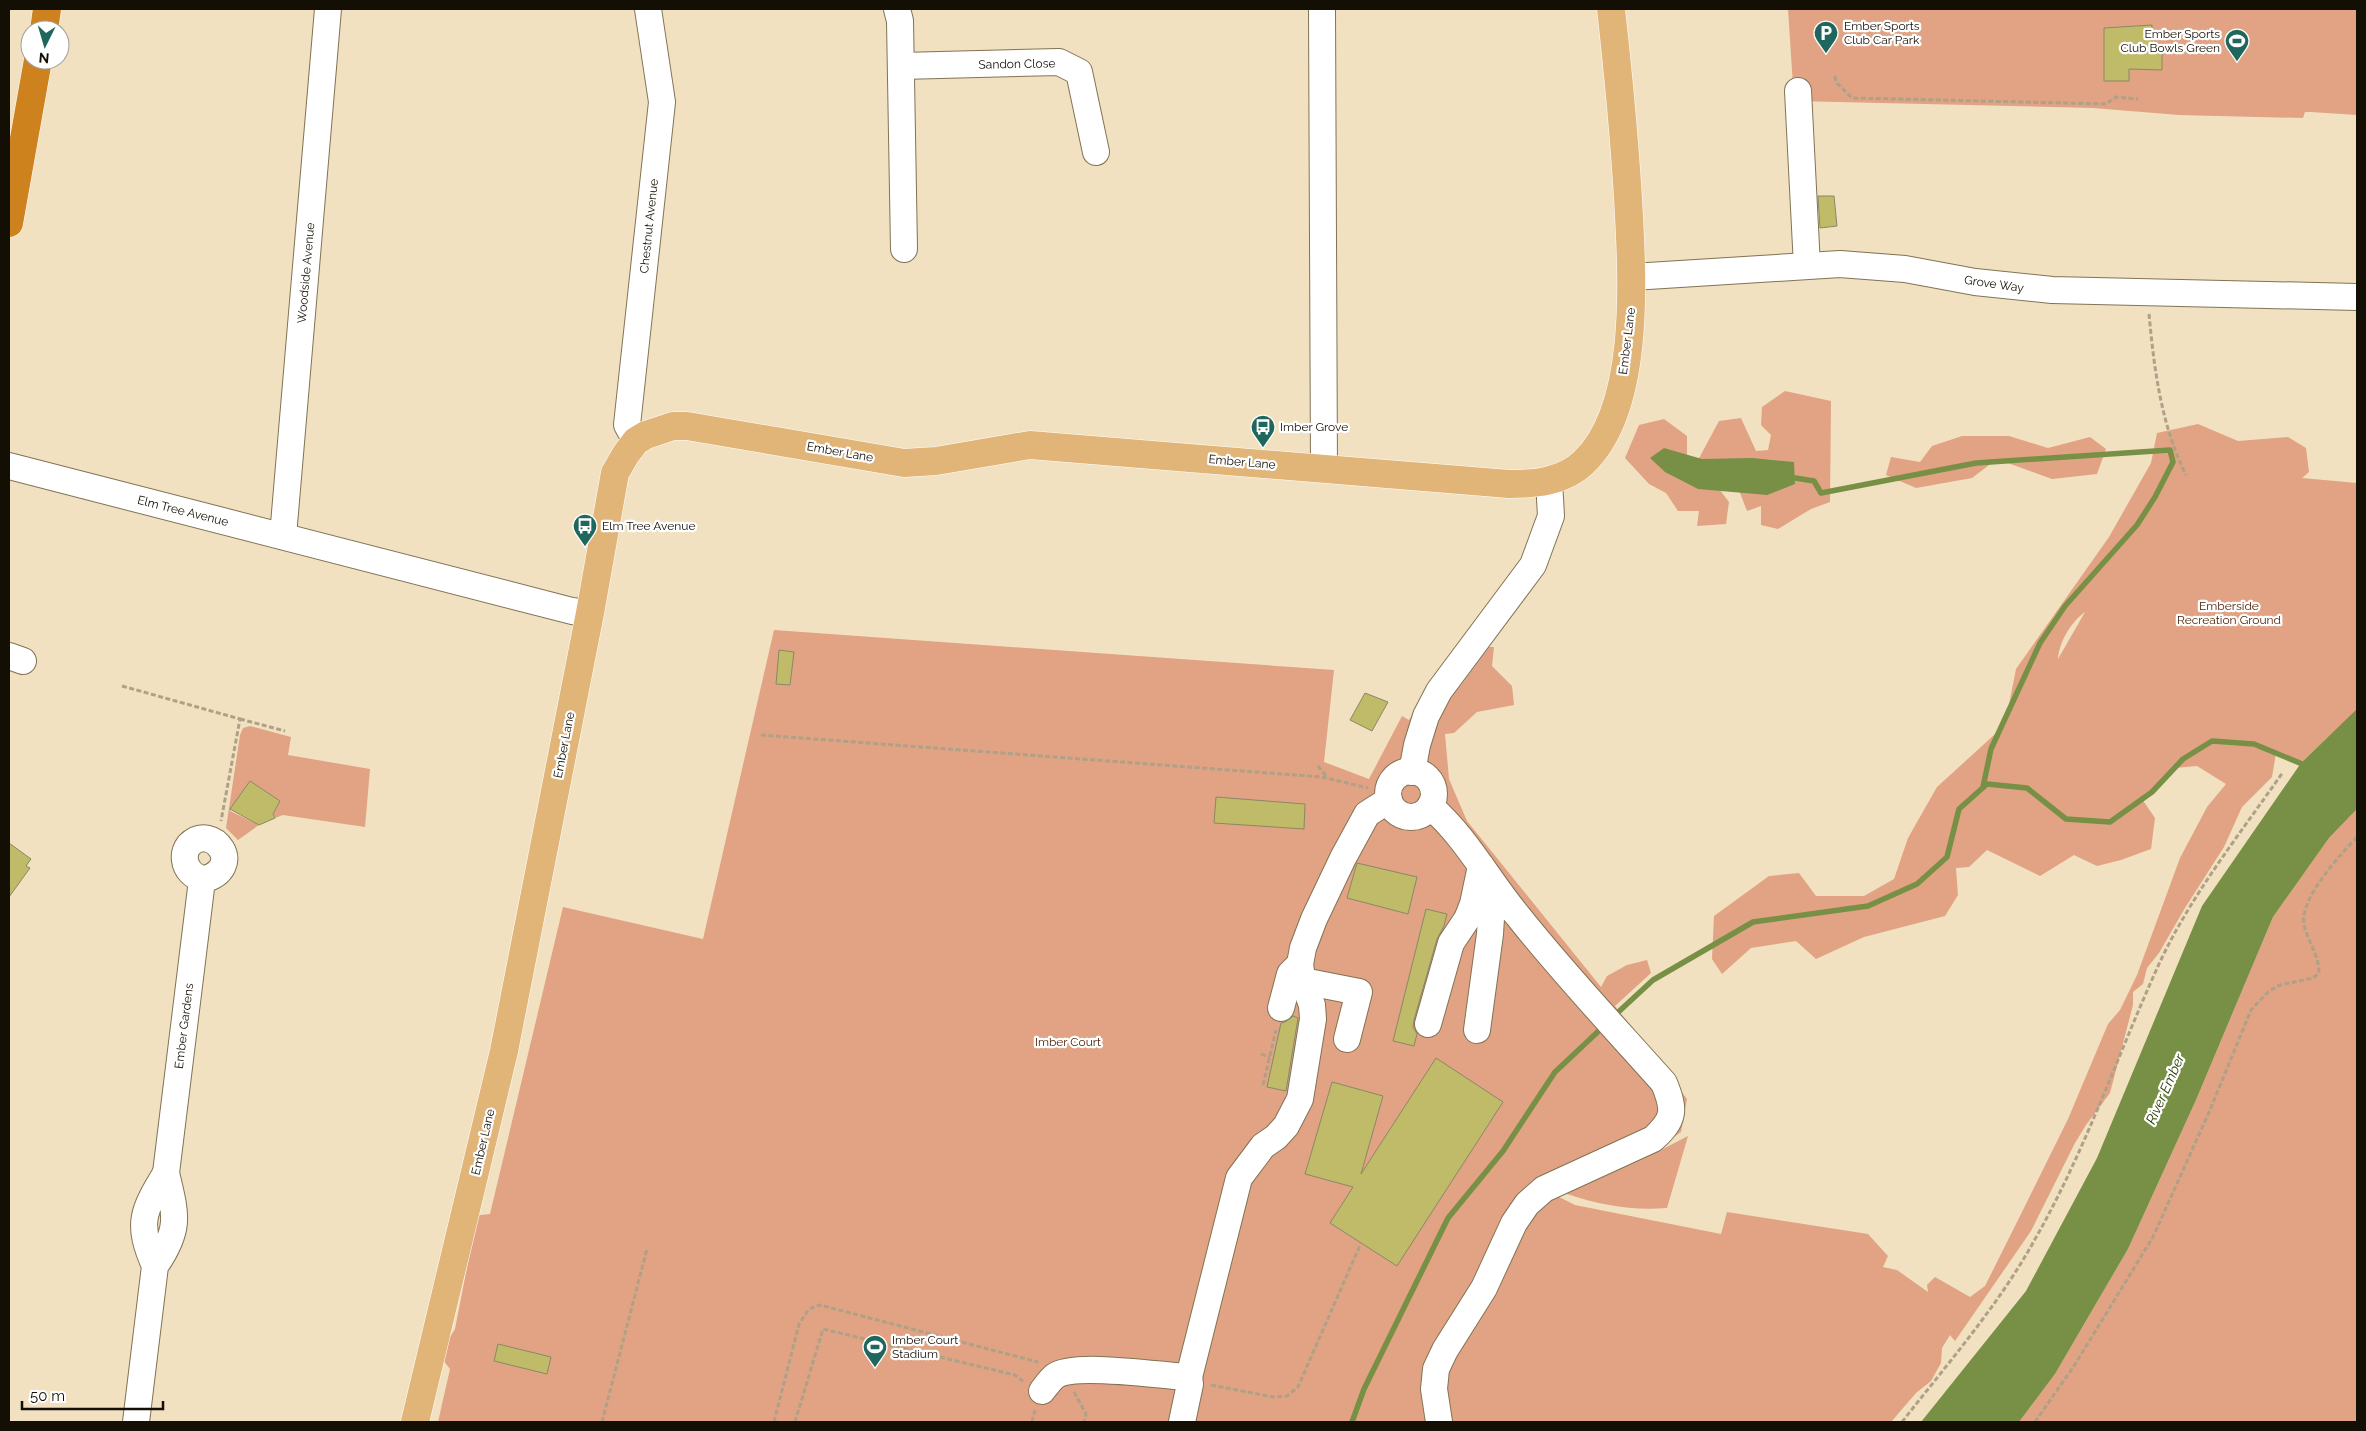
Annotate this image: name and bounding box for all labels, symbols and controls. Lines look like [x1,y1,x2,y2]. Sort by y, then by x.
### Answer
place label: Ember Sports Club Car Park [1844,19,1920,47]
north arrow [20,20,70,70]
parking icon: Ember Sports Club Car Park [1813,20,1839,54]
place label: Ember Sports Club Bowls Green [2120,27,2220,55]
sports icon: Ember Sports Club Bowls Green [2224,28,2250,62]
text: N [38,50,50,66]
street label: Sandon Close [978,56,1056,72]
street label: Chestnut Avenue [637,178,661,274]
street label: Woodside Avenue [295,222,317,324]
street label: Grove Way [1963,273,2025,295]
street label: Ember Lane [1616,307,1638,375]
bus stop icon: Imber Grove [1250,414,1276,448]
place label: Imber Grove [1280,420,1348,434]
street label: Ember Lane [806,439,874,465]
street label: Ember Lane [1208,452,1276,472]
street label: Elm Tree Avenue [136,493,230,529]
bus stop icon: Elm Tree Avenue [572,513,598,547]
place label: Elm Tree Avenue [602,519,695,533]
park label: Emberside Recreation Ground [2177,599,2281,627]
street label: Ember Lane [551,711,577,779]
street label: Ember Gardens [172,982,196,1070]
park label: Imber Court [1035,1035,1101,1049]
water label: River Ember [2142,1050,2188,1126]
street label: Ember Lane [469,1108,497,1176]
place label: Imber Court Stadium [892,1333,958,1361]
sports icon: Imber Court Stadium [862,1334,888,1368]
scale bar [22,1378,164,1410]
text: 50 m [30,1387,65,1405]

